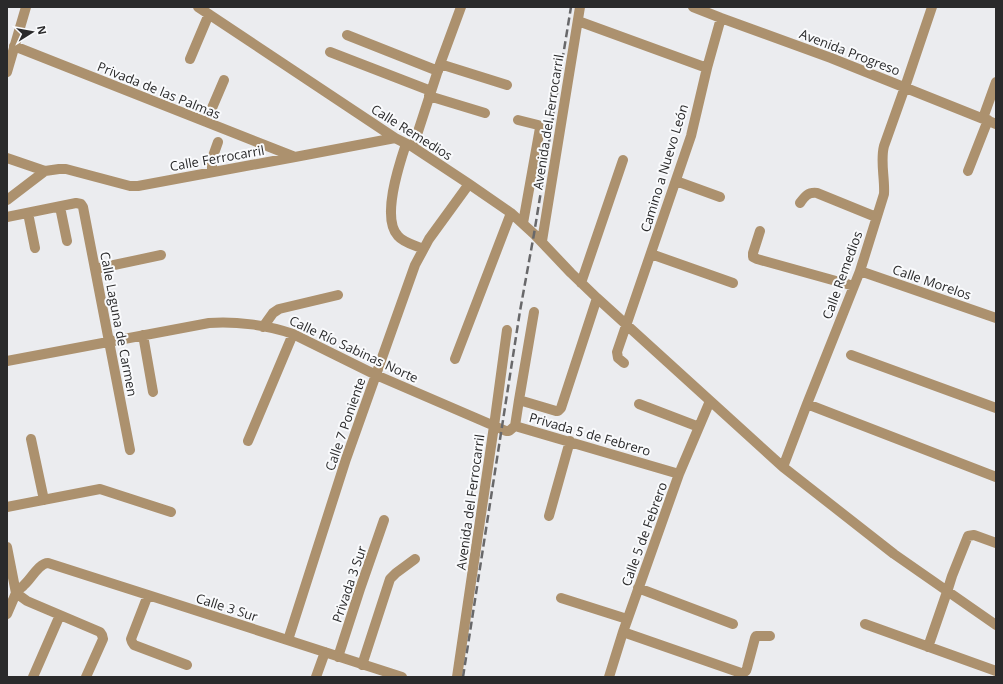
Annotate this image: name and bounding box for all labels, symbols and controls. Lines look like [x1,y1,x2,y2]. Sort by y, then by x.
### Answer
north arrow [12,12,52,52]
text: N [34,24,51,36]
street label: Avenida Progreso [797,25,903,80]
street label: Avenida del Ferrocarril [528,53,568,191]
street label: Privada de las Palmas [95,57,223,123]
street label: Calle Remedios [368,100,456,164]
street label: Camino a Nuevo León [636,102,692,234]
street label: Calle Ferrocarril [168,141,266,175]
street label: Calle Remedios [818,228,866,322]
street label: Calle Laguna de Carmen [96,250,142,398]
street label: Calle Morelos [890,260,974,304]
street label: Calle Río Sabinas Norte [287,311,421,387]
street label: Calle 7 Poniente [321,375,369,473]
street label: Privada 5 de Febrero [527,408,653,460]
street label: Avenida del Ferrocarril [452,433,488,571]
street label: Calle 5 de Febrero [617,479,671,589]
street label: Privada 3 Sur [327,543,371,625]
street label: Calle 3 Sur [194,589,261,626]

